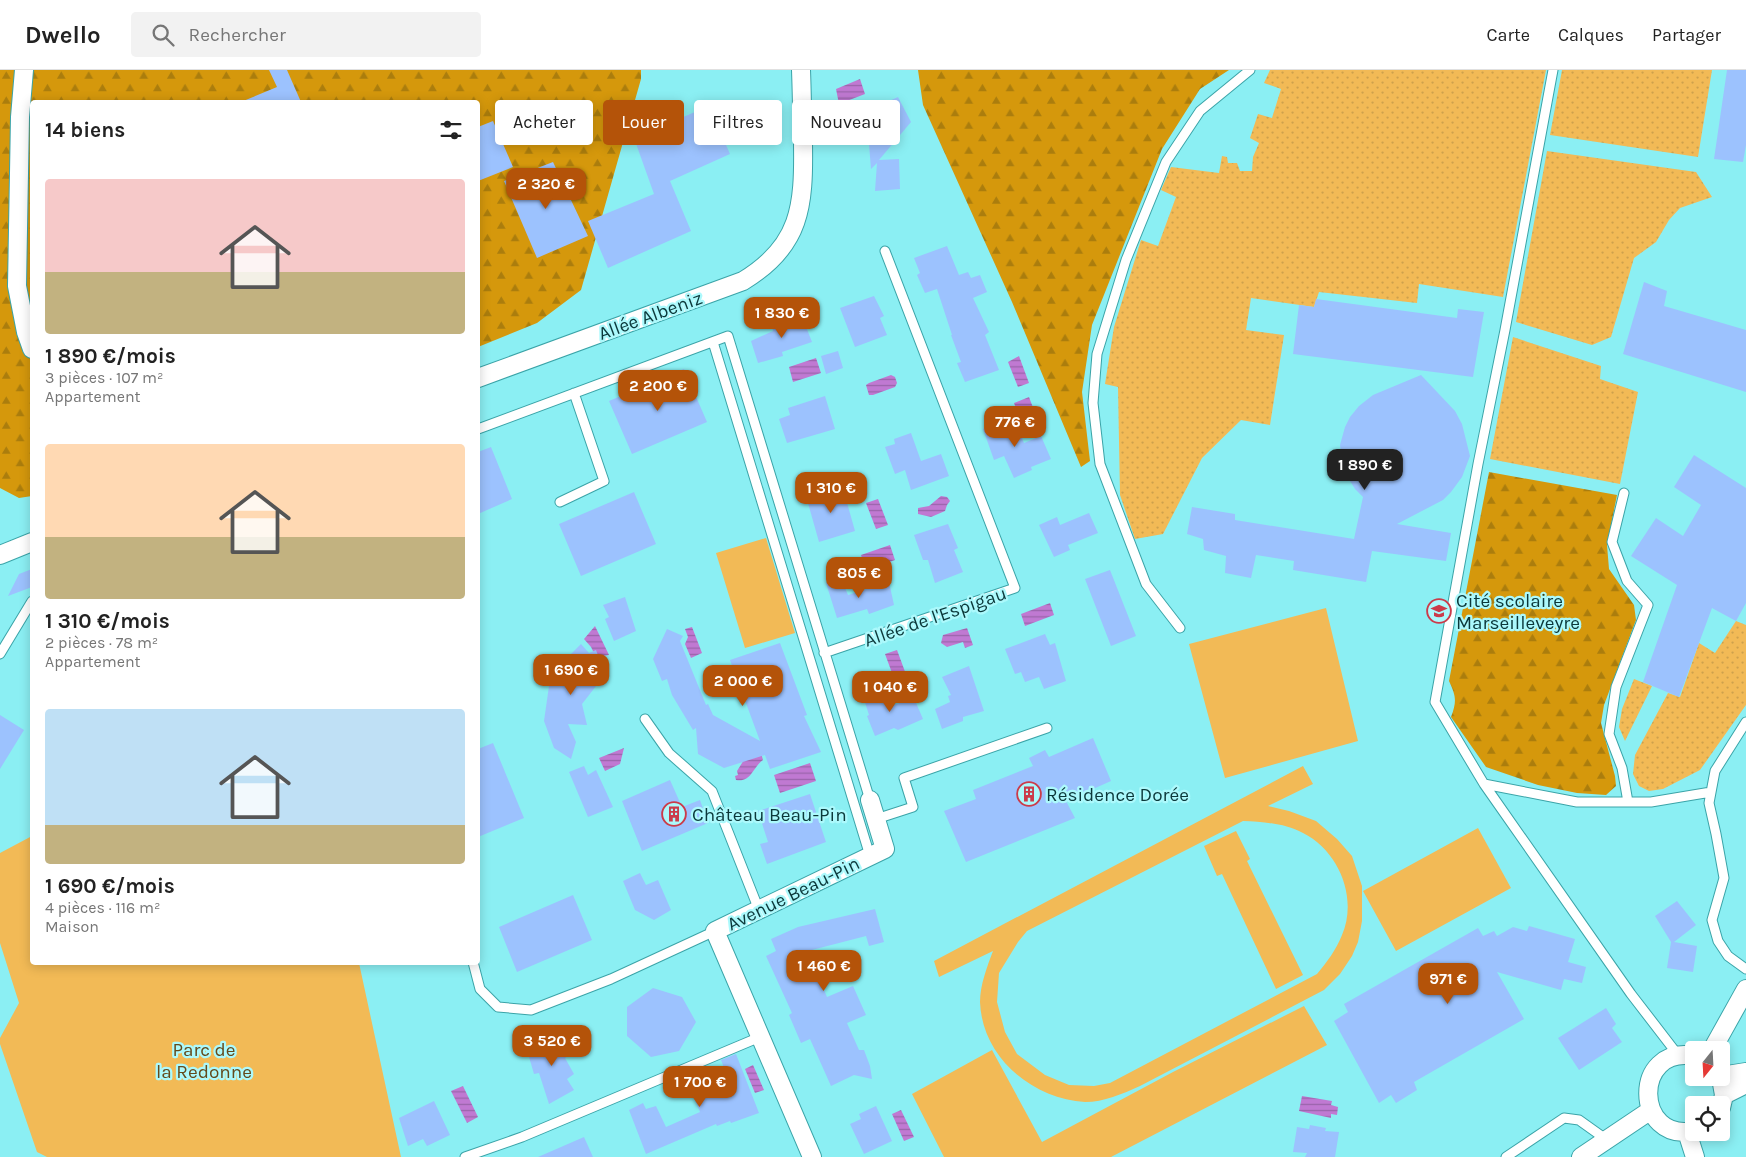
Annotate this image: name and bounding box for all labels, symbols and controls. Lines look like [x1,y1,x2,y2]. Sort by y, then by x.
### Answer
search box [131,12,481,57]
text: Dwello [25,21,101,49]
icon: search [149,21,177,49]
text: Rechercher [189,24,286,46]
text: Carte [1486,24,1530,46]
text: Calques [1558,24,1624,46]
text: Partager [1652,24,1721,46]
chip: Acheter [495,100,593,145]
chip: Louer [603,100,684,145]
chip: Filtres [694,100,782,145]
chip: Nouveau [792,100,900,145]
icon: filters [437,116,465,144]
text: 14 biens [45,118,125,142]
pin: 2 320 € [500,168,592,210]
text: 2 320 € [517,174,575,193]
icon: home [210,212,300,302]
street label: Allée Albeniz [595,287,705,345]
pin: 1 830 € [736,296,828,339]
text: 1 830 € [755,303,809,322]
text: 1 890 €/mois [45,344,176,368]
text: 3 pièces · 107 m² [45,368,163,387]
pin: 2 200 € [612,370,704,412]
text: 2 200 € [629,376,687,395]
text: Appartement [45,387,141,406]
pin: 776 € [980,406,1050,448]
text: 776 € [995,412,1035,431]
pin: 1 890 € [1319,448,1411,491]
text: 1 890 € [1338,455,1392,474]
pin: 1 310 € [785,472,877,514]
icon: home [210,477,300,567]
text: 1 310 € [806,478,856,497]
pin: 805 € [824,556,894,599]
text: 805 € [837,563,881,582]
street label: Allée de l'Espigau [861,582,1009,652]
place label: Cité scolaire Marseilleveyre [1456,590,1580,634]
school or university icon: Cité scolaire Marseilleveyre [1426,598,1452,624]
text: 1 310 €/mois [45,609,170,633]
text: 2 pièces · 78 m² [45,633,158,652]
text: Appartement [45,652,141,671]
pin: 1 690 € [525,654,617,696]
text: 1 690 € [544,660,598,679]
pin: 2 000 € [697,664,789,707]
pin: 1 040 € [844,670,936,713]
text: 2 000 € [714,671,772,690]
text: 1 040 € [863,677,917,696]
icon: home [210,742,300,832]
building icon: Résidence Dorée [1016,781,1042,807]
place label: Résidence Dorée [1046,784,1189,806]
building icon: Château Beau-Pin [661,801,687,827]
place label: Château Beau-Pin [692,804,847,826]
street label: Avenue Beau-Pin [724,852,863,936]
text: 1 690 €/mois [45,874,175,898]
text: 4 pièces · 116 m² [45,898,160,917]
text: Maison [45,917,99,936]
pin: 1 460 € [778,950,870,992]
text: 1 460 € [797,956,851,975]
pin: 971 € [1413,962,1483,1005]
text: 971 € [1429,969,1467,988]
pin: 3 520 € [506,1024,598,1067]
text: 3 520 € [523,1031,581,1050]
park label: Parc de la Redonne [156,1039,252,1083]
north arrow [1685,1041,1730,1086]
map controls [1685,1041,1730,1141]
pin: 1 700 € [654,1066,746,1108]
text: 1 700 € [674,1072,726,1091]
button: locate [1685,1096,1730,1141]

